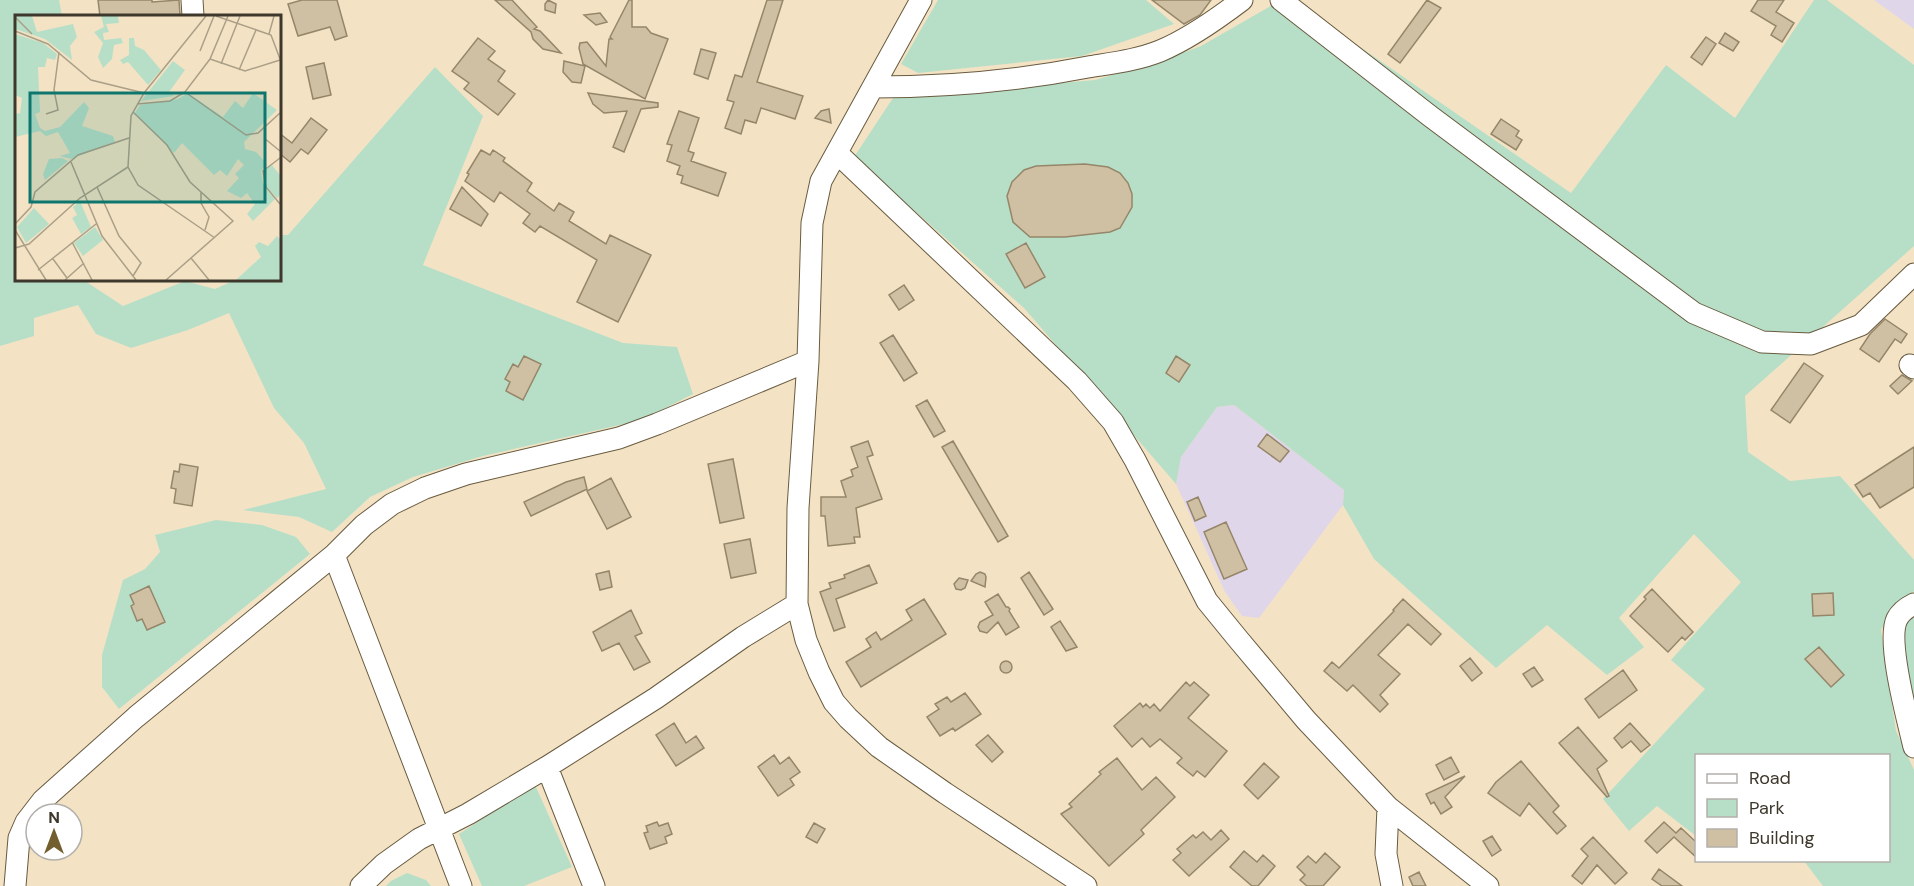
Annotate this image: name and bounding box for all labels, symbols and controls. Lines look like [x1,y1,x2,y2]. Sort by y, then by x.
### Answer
inset map [15,15,280,280]
legend [1695,754,1890,862]
text: Road [1749,766,1791,790]
text: Park [1749,796,1785,820]
north arrow [24,802,84,862]
text: N [48,807,60,828]
text: Building [1749,826,1814,850]

